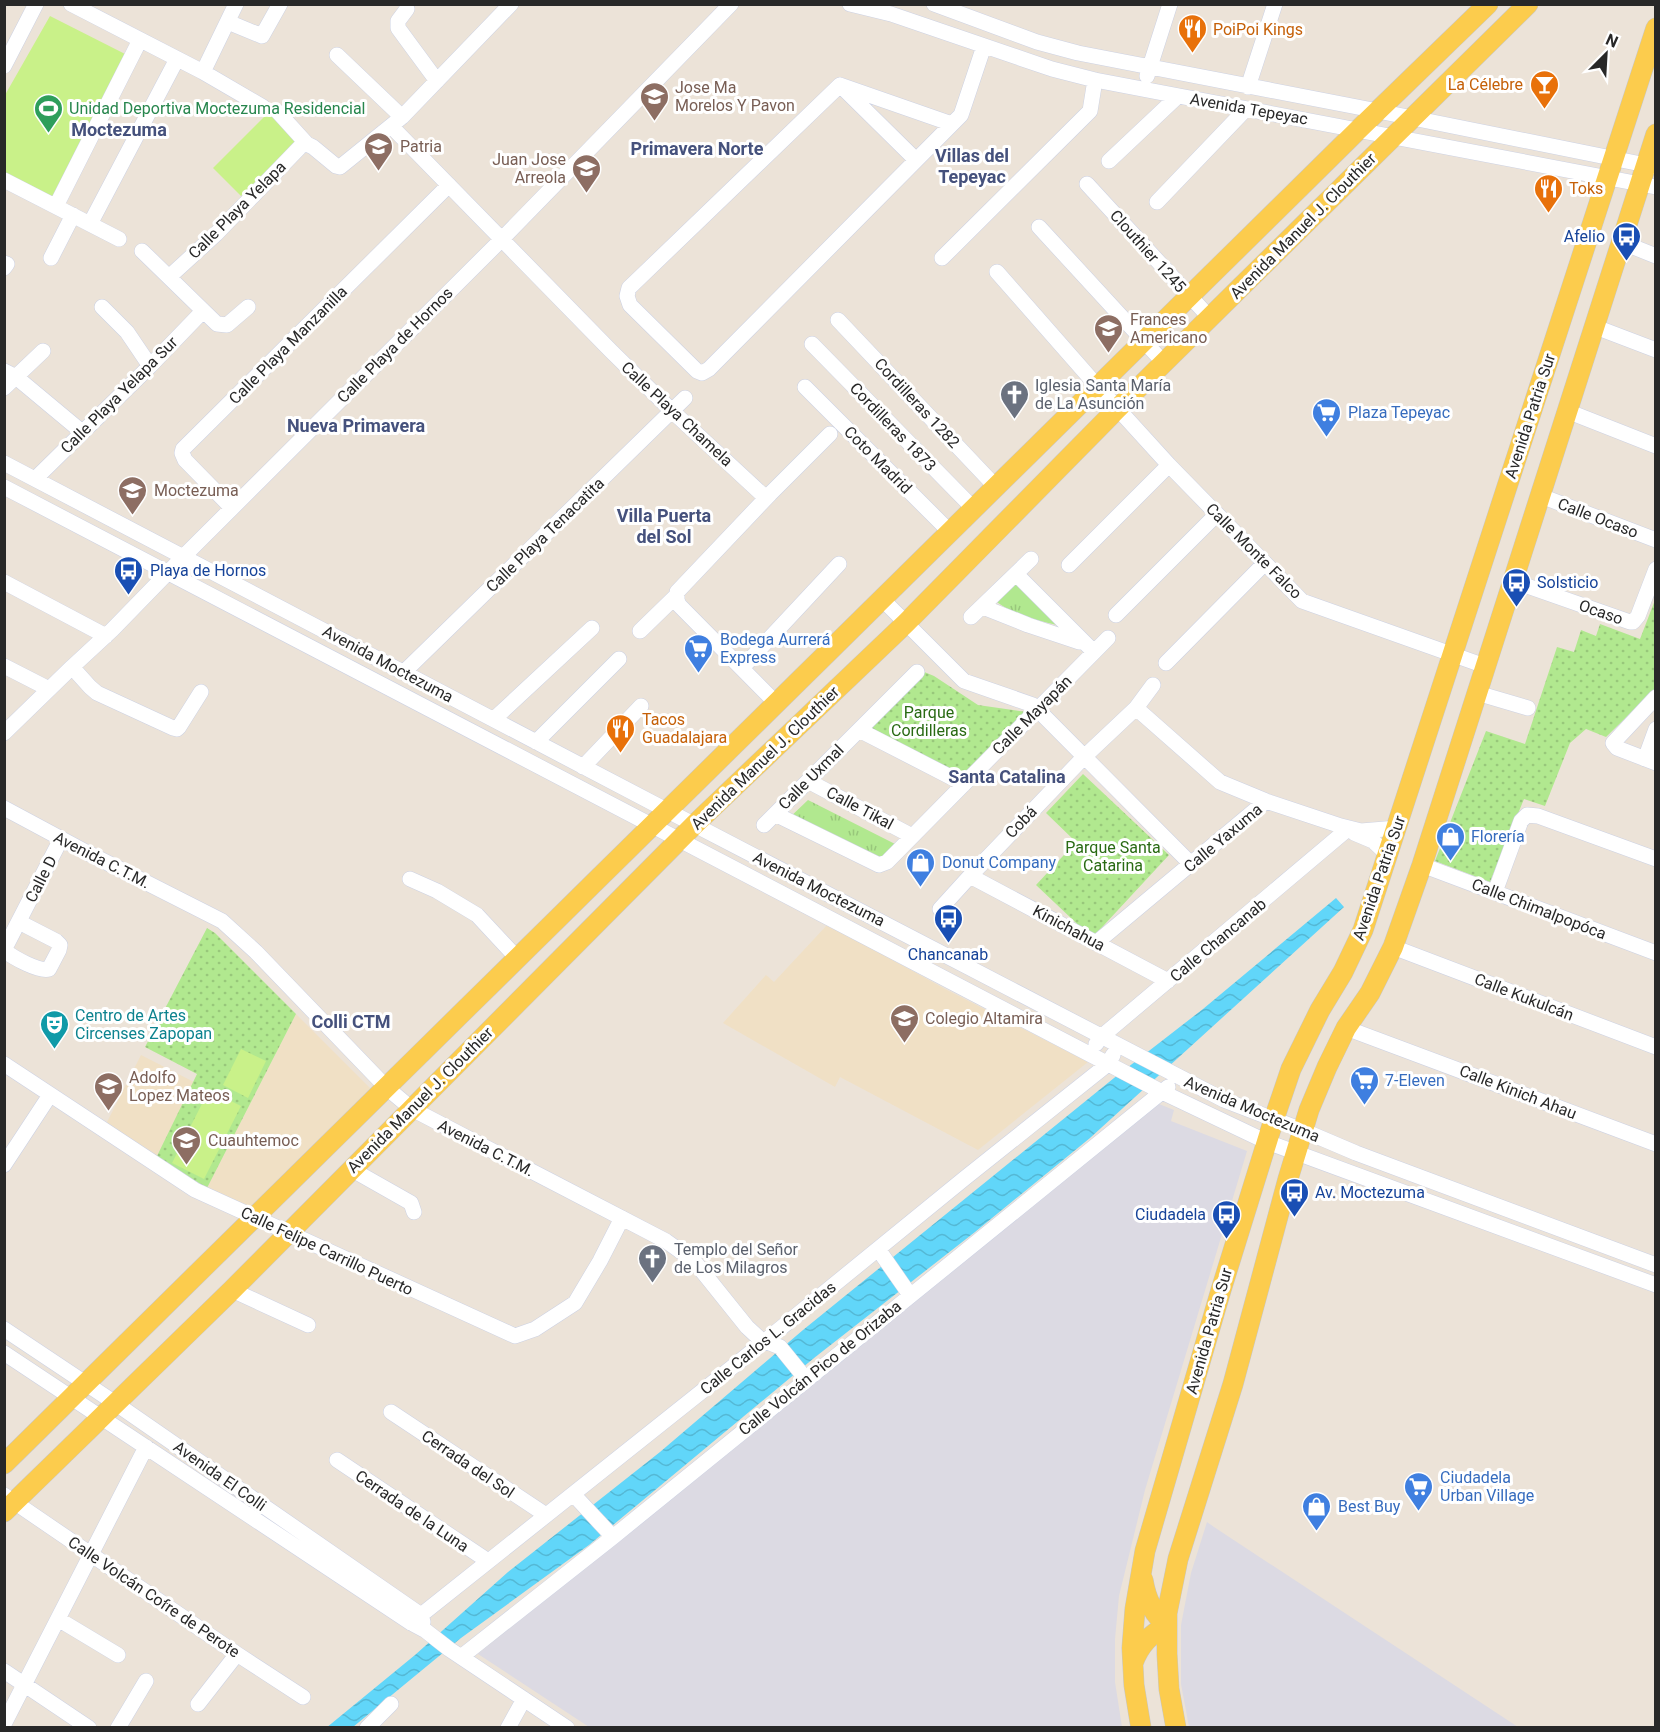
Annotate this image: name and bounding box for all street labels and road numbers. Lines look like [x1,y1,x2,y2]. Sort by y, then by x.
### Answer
street label: Avenida Tepeyac [1189,89,1309,129]
street label: Avenida Manuel J. Clouthier [1226,149,1380,303]
street label: Calle Playa Yelapa [184,157,290,263]
street label: Clouthier 1245 [1106,206,1190,296]
street label: Calle Playa Manzanilla [225,282,351,408]
street label: Calle Playa de Hornos [333,283,457,407]
street label: Calle Playa Yelapa Sur [57,332,182,457]
street label: Avenida Patria Sur [1501,351,1559,481]
street label: Cordilleras 1282 [870,354,964,452]
street label: Calle Playa Chamela [617,358,737,470]
street label: Cordilleras 1873 [846,379,940,475]
street label: Coto Madrid [840,422,916,498]
street label: Calle Playa Tenacatita [482,474,608,596]
street label: Calle Ocaso [1555,494,1641,542]
street label: Calle Monte Falco [1202,499,1306,603]
street label: Ocaso [1576,596,1626,628]
street label: Avenida Moctezuma [319,622,457,706]
street label: Calle Mayapán [988,671,1076,759]
street label: Avenida Manuel J. Clouthier [687,682,843,834]
street label: Calle Uxmal [774,740,848,814]
street label: Calle Tikal [823,782,897,834]
street label: Calle Yaxuma [1180,800,1266,876]
street label: Cobá [1001,802,1041,842]
street label: Avenida Patria Sur [1349,813,1409,943]
street label: Avenida C.T.M. [51,828,153,892]
street label: Avenida Moctezuma [750,848,888,930]
street label: Calle D [21,852,61,906]
street label: Calle Chimalpopóca [1469,875,1609,943]
street label: Calle Chancanab [1166,894,1270,986]
street label: Kinichahua [1030,901,1108,955]
street label: Calle Kukulcán [1472,969,1576,1025]
street label: Avenida Manuel J. Clouthier [343,1023,497,1177]
street label: Calle Kinich Ahau [1457,1061,1579,1123]
street label: Avenida Moctezuma [1181,1072,1323,1146]
street label: Avenida C.T.M. [435,1116,537,1180]
street label: Calle Felipe Carrillo Puerto [238,1203,416,1299]
street label: Avenida Patria Sur [1182,1265,1236,1396]
street label: Calle Carlos L. Gracidas [696,1277,840,1399]
street label: Calle Volcán Pico de Orizaba [735,1297,905,1439]
street label: Cerrada del Sol [418,1426,518,1502]
street label: Avenida El Colli [170,1437,270,1515]
street label: Cerrada de la Luna [352,1466,472,1556]
street label: Calle Volcán Cofre de Perote [65,1532,243,1662]

